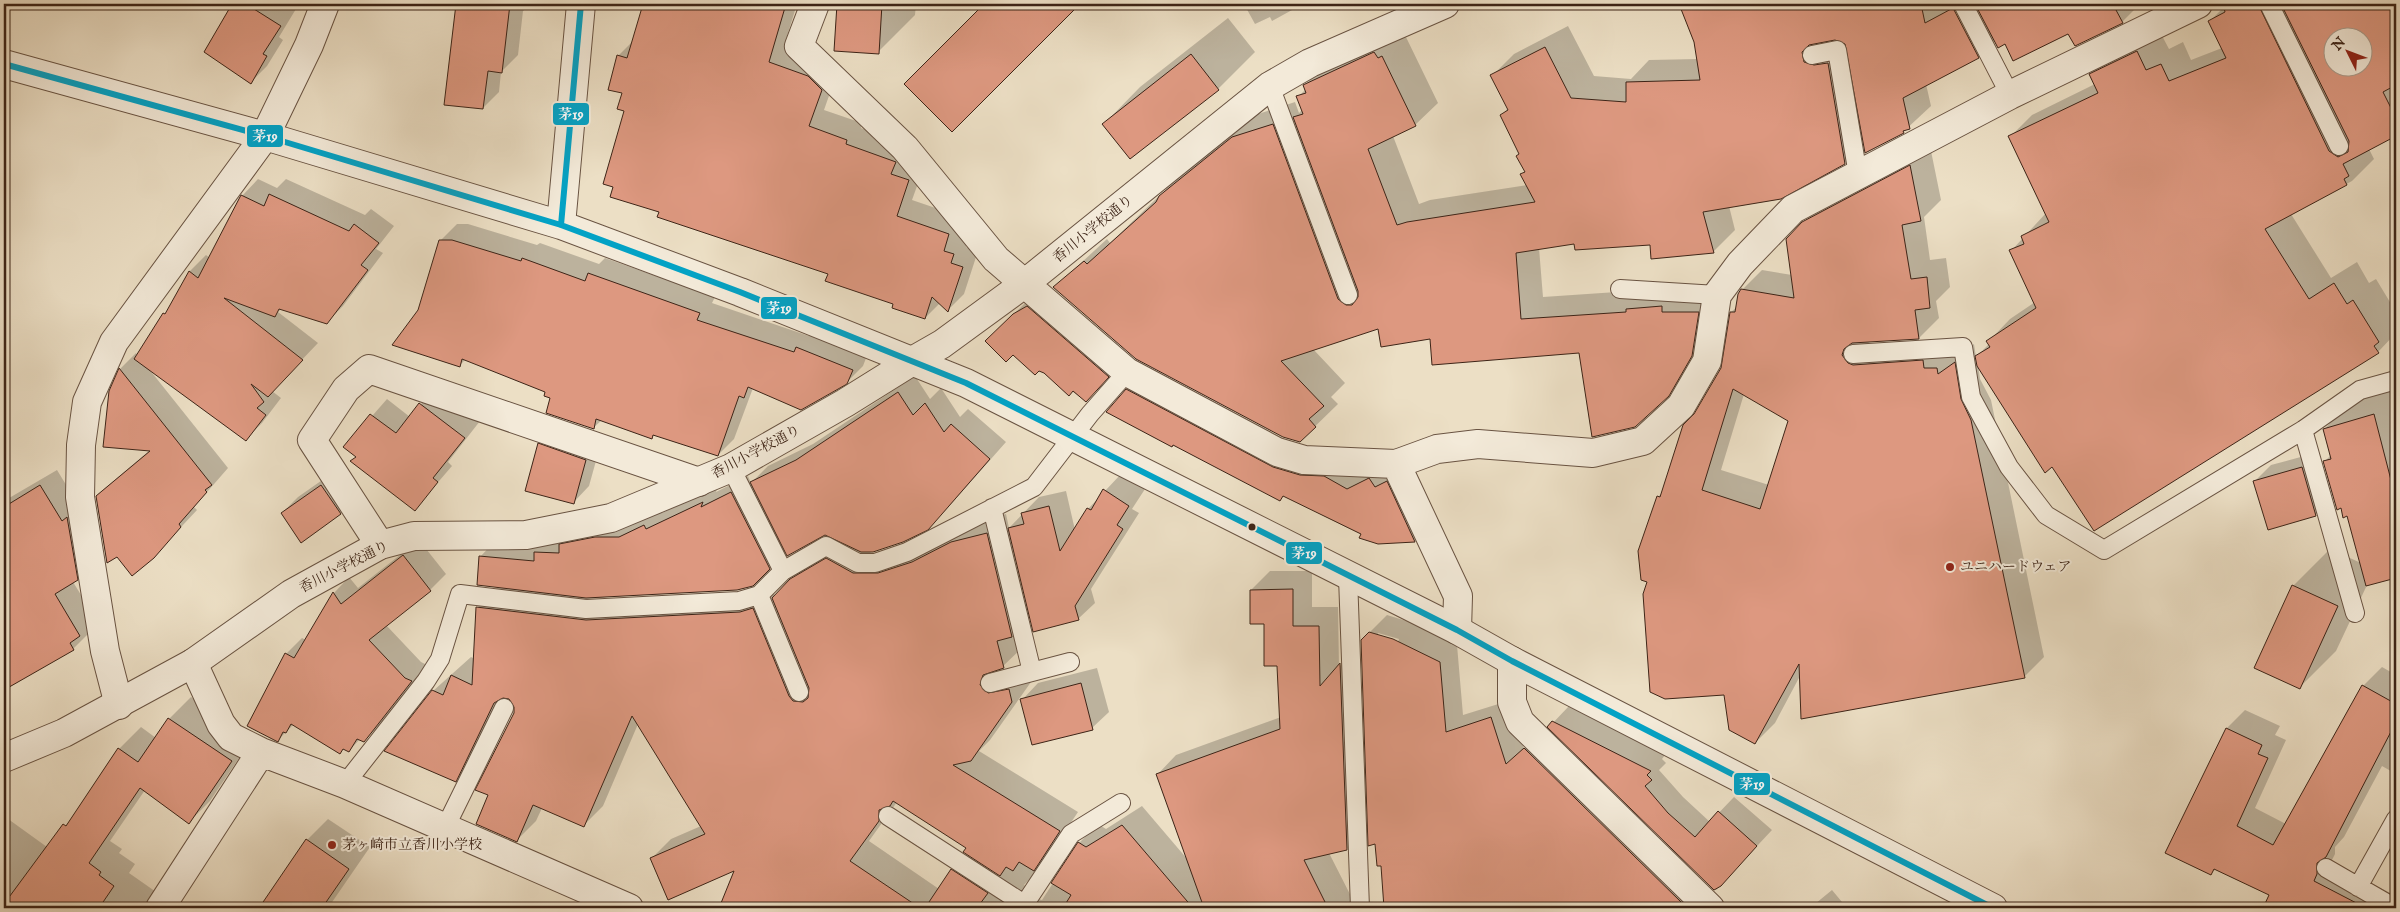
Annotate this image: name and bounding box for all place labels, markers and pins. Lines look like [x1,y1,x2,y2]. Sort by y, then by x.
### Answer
unlabelled marker [1247,522,1257,532]
place label: ユニハードウェア [1960,558,2071,576]
marker: ユニハードウェア [1944,561,1956,573]
place label: 茅ヶ崎市立香川小学校 [342,836,482,854]
marker: 茅ヶ崎市立香川小学校 [326,839,338,851]

